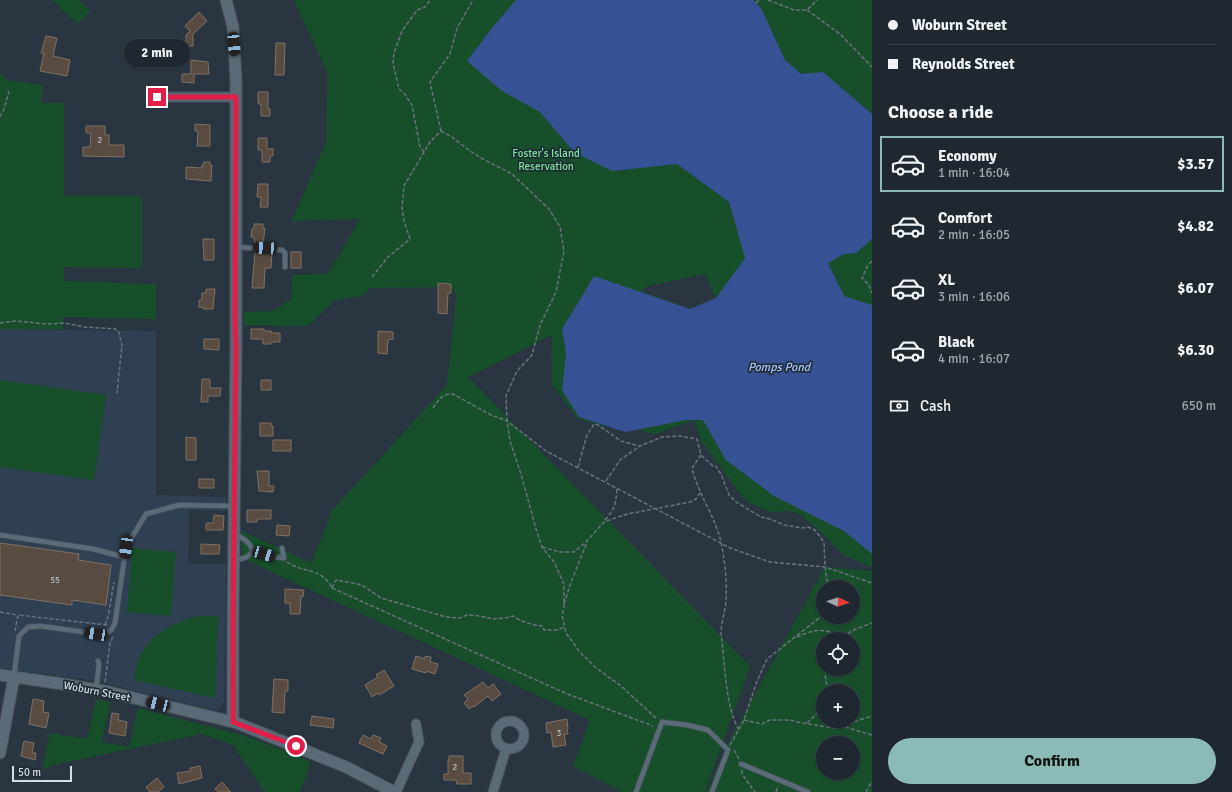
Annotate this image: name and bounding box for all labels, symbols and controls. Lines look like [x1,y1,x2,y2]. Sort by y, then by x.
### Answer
text: Woburn Street [912,16,1007,34]
car [227,32,241,56]
callout: 2 min [124,39,190,67]
text: 2 min [141,45,173,61]
text: Reynolds Street [912,55,1015,73]
route end [148,88,166,106]
text: Choose a ride [888,101,993,123]
house number: 2 [98,135,103,146]
icon: car [890,146,926,182]
park label: Foster's Island Reservation [512,147,580,173]
text: Economy [938,147,997,165]
text: $3.57 [1177,155,1214,173]
text: 1 min · 16:04 [938,165,1010,181]
icon: car [890,208,926,244]
text: Comfort [938,209,992,227]
text: $4.82 [1177,217,1214,235]
text: 2 min · 16:05 [938,227,1010,243]
car [253,241,277,255]
icon: car [890,270,926,306]
text: XL [938,271,955,289]
text: $6.07 [1177,279,1214,297]
text: 3 min · 16:06 [938,289,1010,305]
icon: car [890,332,926,368]
text: Black [938,333,975,351]
text: $6.30 [1177,341,1214,359]
text: 4 min · 16:07 [938,351,1010,367]
water label: Pomps Pond [748,360,812,375]
icon: cash [888,395,910,417]
text: Cash [920,397,951,415]
text: 650 m [1182,398,1216,414]
car [118,534,134,560]
car [251,545,277,563]
house number: 55 [50,575,60,586]
north arrow [816,580,860,624]
map controls [816,580,860,780]
car [83,626,109,642]
button: locate [816,632,860,676]
street label: Woburn Street [62,679,131,704]
button: + [816,684,860,728]
car [145,695,171,713]
house number: 3 [557,728,562,739]
button: − [816,736,860,780]
route start [287,737,305,755]
button: Confirm [888,738,1216,784]
house number: 2 [453,762,458,773]
scale bar [12,764,72,783]
text: 50 m [18,766,41,779]

